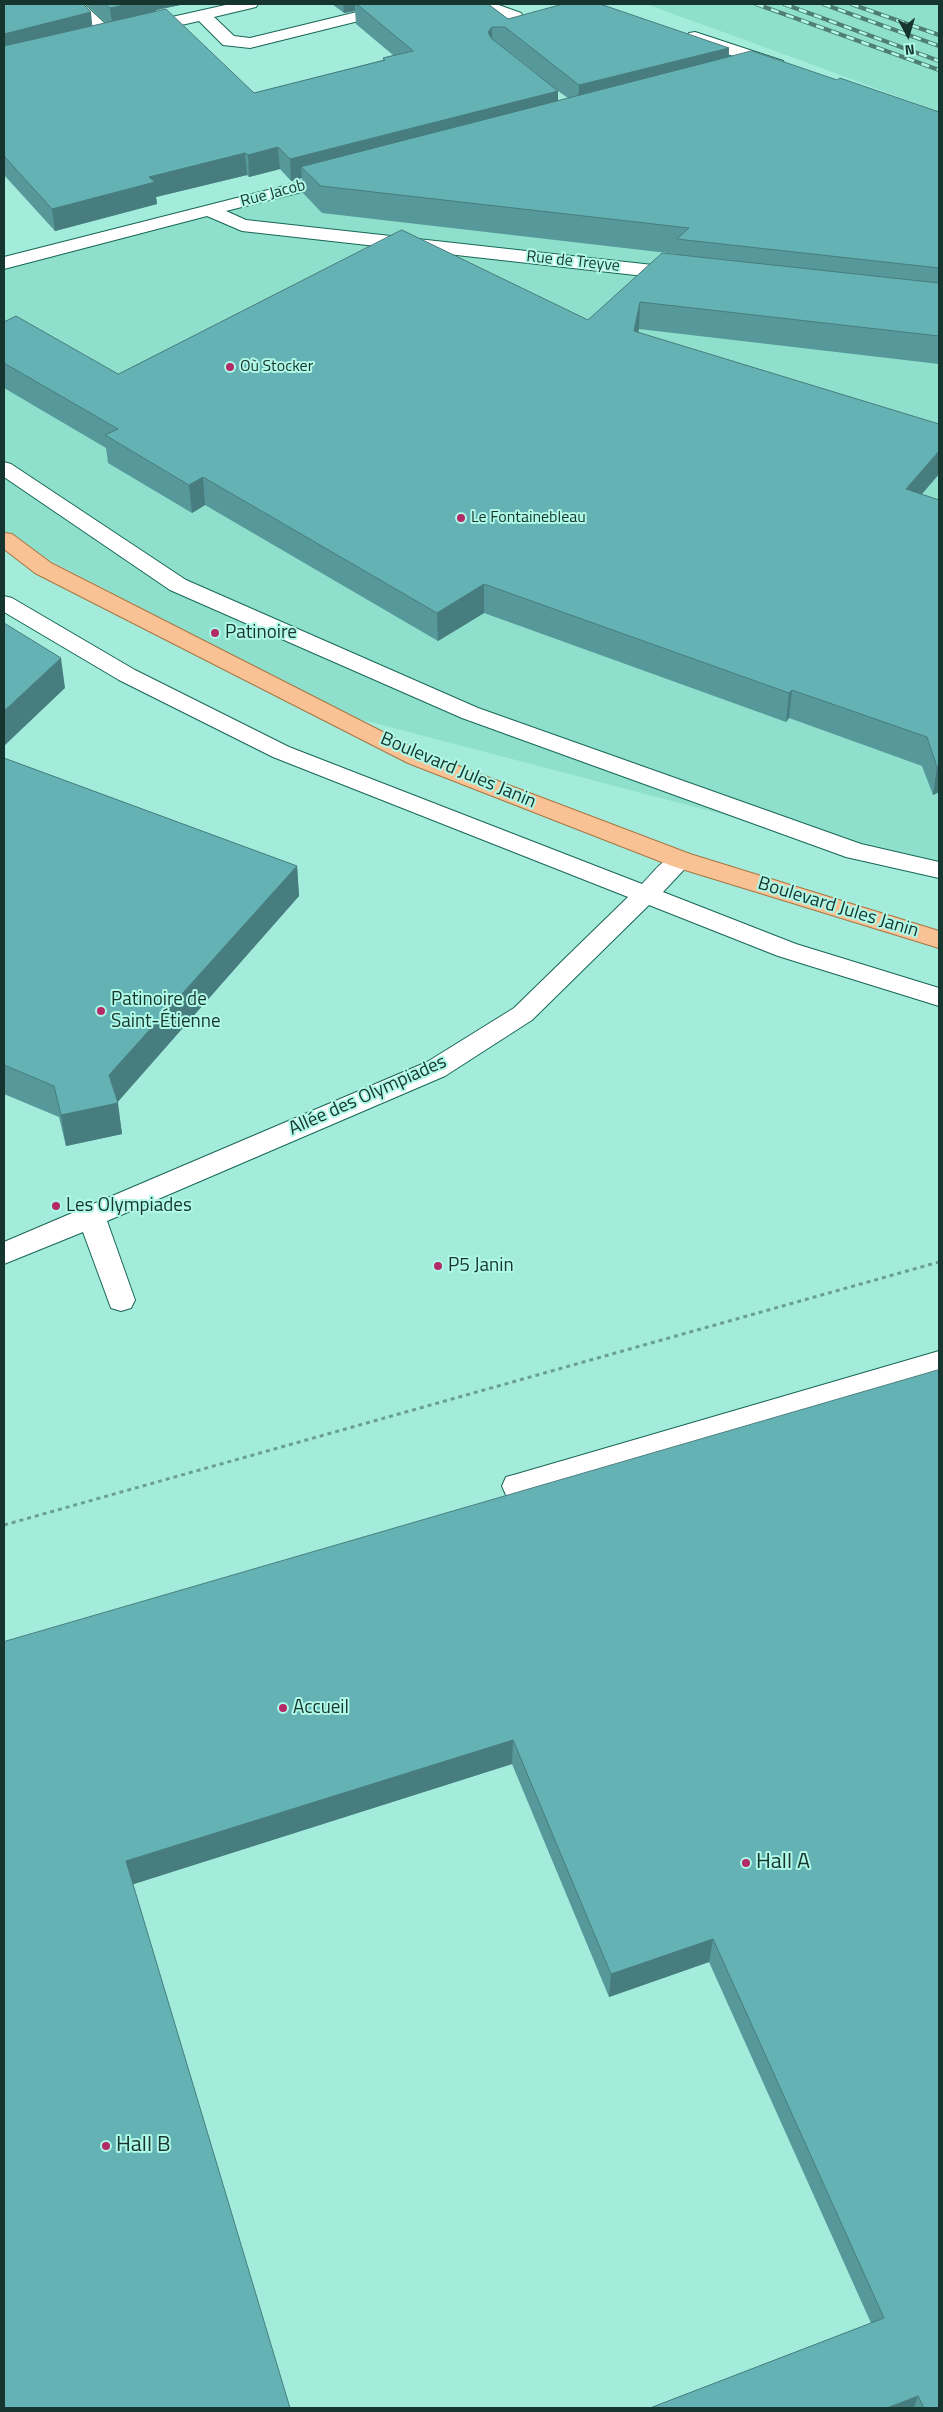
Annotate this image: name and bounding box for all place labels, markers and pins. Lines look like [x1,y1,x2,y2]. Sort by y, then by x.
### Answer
place label: Où Stocker [240,357,313,377]
marker: Où Stocker [224,361,236,373]
place label: Le Fontainebleau [471,508,586,528]
marker: Le Fontainebleau [455,512,467,524]
place label: Patinoire [225,622,297,644]
marker: Patinoire [209,627,221,639]
place label: Patinoire de Saint-Étienne [111,989,220,1033]
marker: Patinoire de Saint-Étienne [95,1005,107,1017]
place label: Les Olympiades [66,1195,192,1217]
marker: Les Olympiades [50,1200,62,1212]
place label: P5 Janin [448,1255,514,1277]
marker: P5 Janin [432,1260,444,1272]
place label: Accueil [293,1697,349,1719]
marker: Accueil [277,1702,289,1714]
place label: Hall A [756,1850,810,1876]
marker: Hall A [740,1857,752,1869]
place label: Hall B [116,2133,170,2159]
marker: Hall B [100,2140,112,2152]

